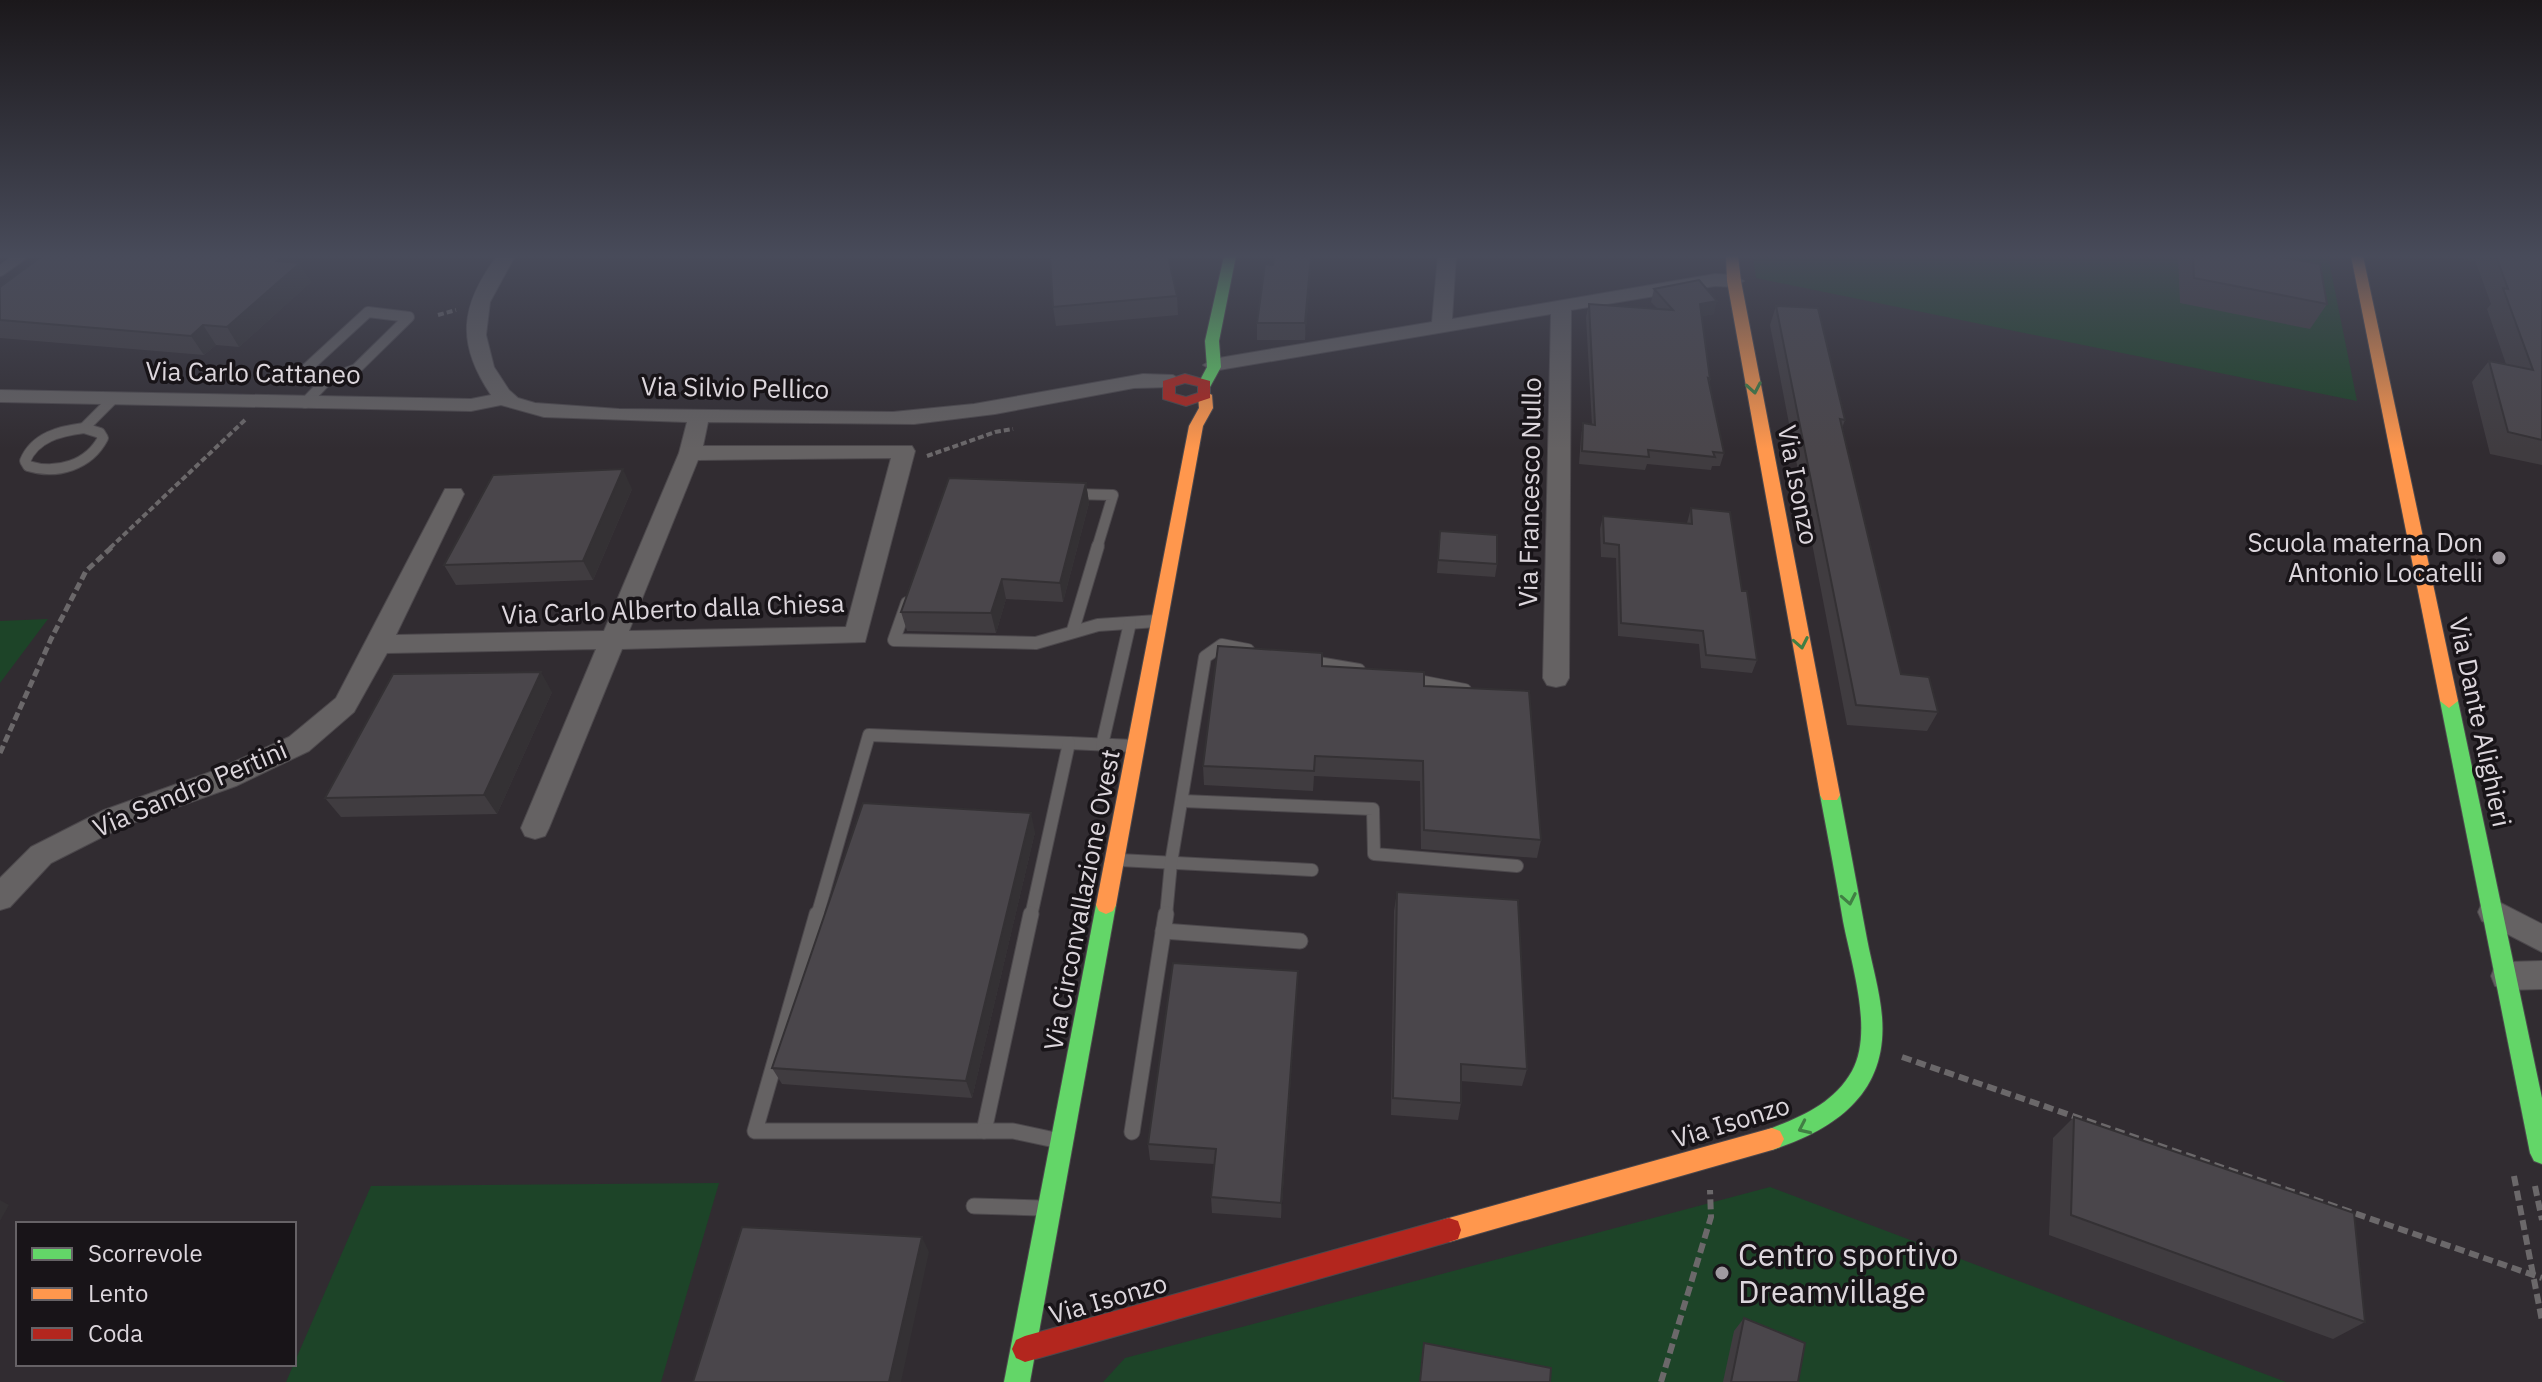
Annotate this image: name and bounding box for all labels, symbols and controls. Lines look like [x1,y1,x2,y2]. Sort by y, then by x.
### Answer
street label: Via Carlo Cattaneo [145,353,361,391]
street label: Via Silvio Pellico [641,368,829,406]
street label: Via Francesco Nullo [1510,377,1548,607]
one-way arrow [1744,381,1761,395]
street label: Via Isonzo [1771,422,1827,547]
place label: Scuola materna Don Antonio Locatelli [2247,525,2483,589]
marker: Scuola materna Don Antonio Locatelli [2490,549,2508,567]
street label: Via Carlo Alberto dalla Chiesa [501,585,845,631]
street label: Via Dante Alighieri [2442,614,2520,830]
one-way arrow [1792,637,1809,650]
street label: Via Sandro Pertini [88,732,292,844]
street label: Via Circonvallazione Ovest [1035,746,1127,1053]
one-way arrow [1840,892,1857,905]
street label: Via Isonzo [1668,1087,1794,1155]
one-way arrow [1797,1118,1812,1134]
legend [16,1222,296,1366]
place label: Centro sportivo Dreamvillage [1738,1233,1958,1312]
text: Scorrevole [88,1237,203,1269]
marker: Centro sportivo Dreamvillage [1713,1264,1731,1282]
street label: Via Isonzo [1045,1265,1171,1331]
text: Lento [88,1277,148,1309]
text: Coda [88,1317,143,1349]

